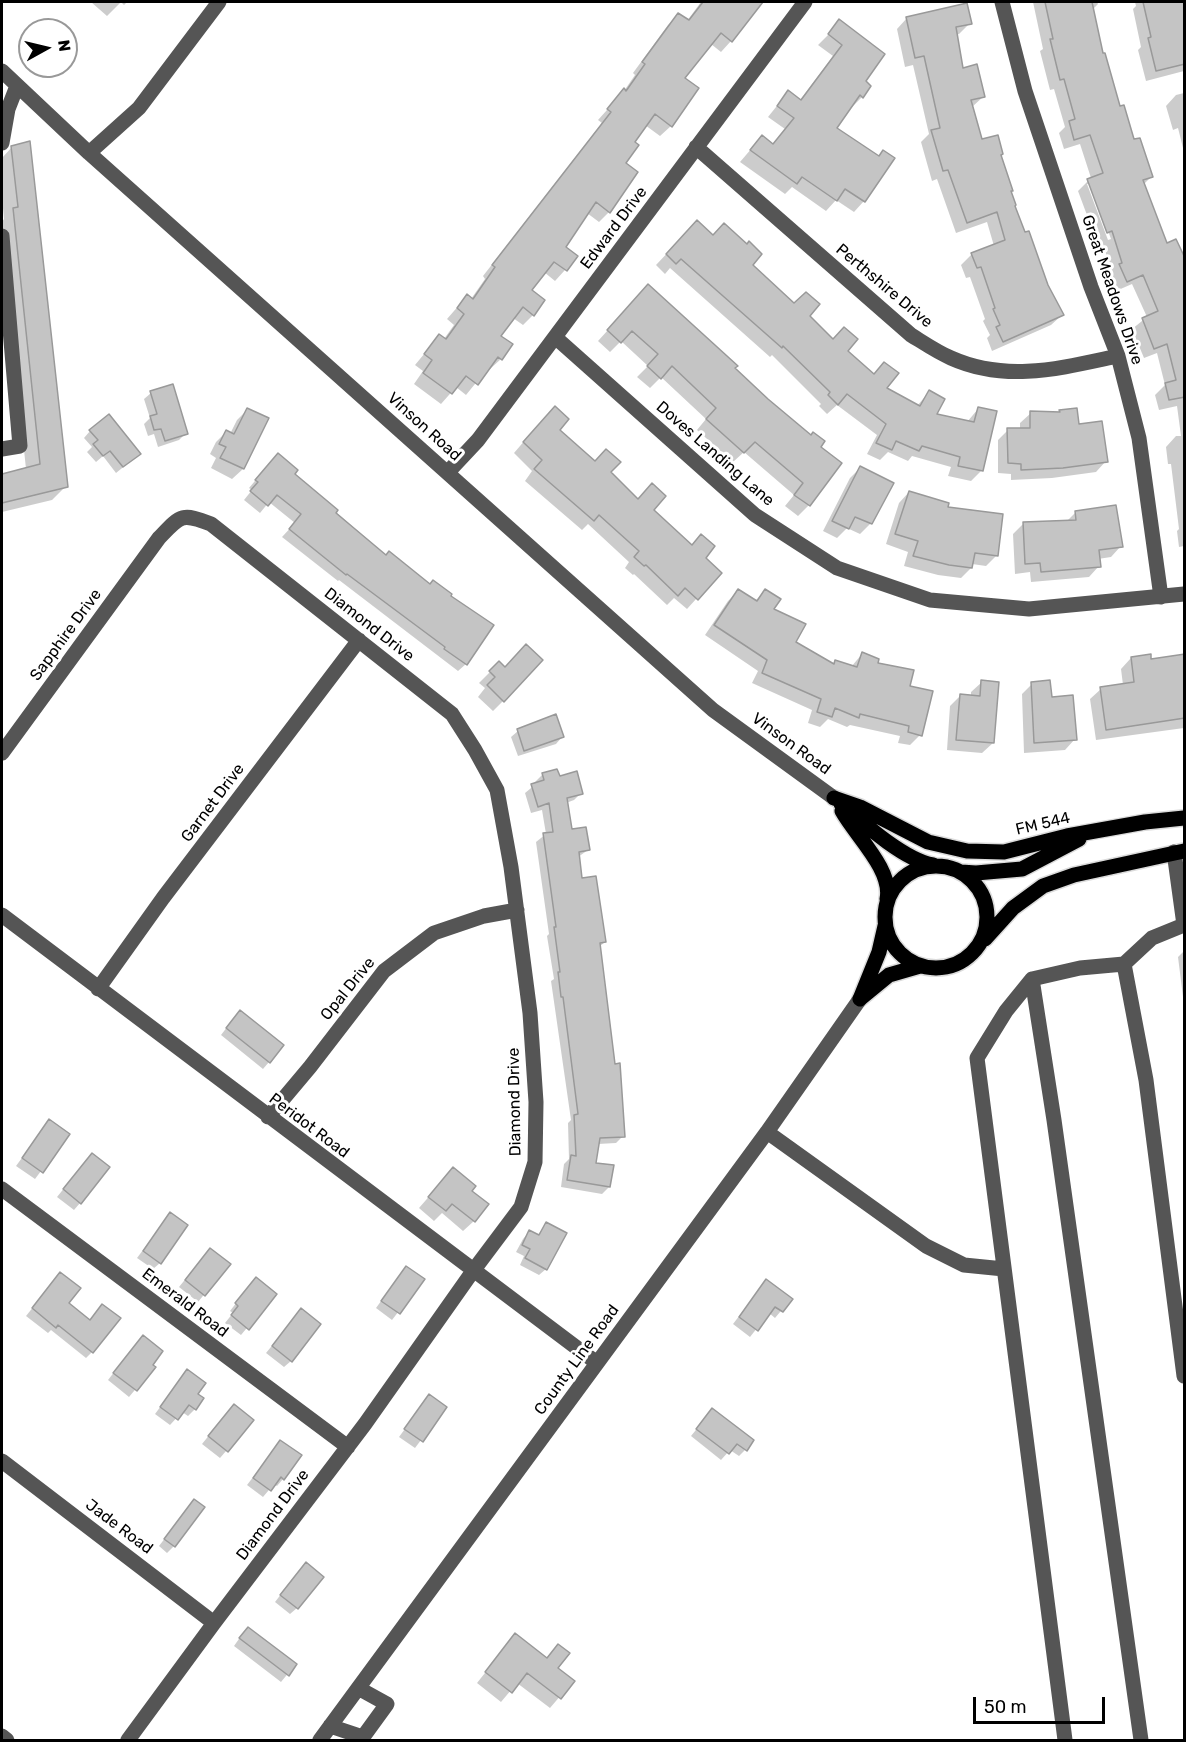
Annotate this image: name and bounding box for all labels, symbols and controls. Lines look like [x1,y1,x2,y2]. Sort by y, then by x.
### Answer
north arrow [18,18,78,78]
text: N [54,39,75,53]
street label: Edward Drive [577,183,651,273]
street label: Great Meadows Drive [1077,213,1147,367]
street label: Perthshire Drive [832,240,936,332]
street label: Vinson Road [383,389,465,465]
street label: Doves Landing Lane [652,398,778,510]
street label: Diamond Drive [320,584,418,666]
street label: Sapphire Drive [26,585,106,685]
street label: Vinson Road [748,709,834,779]
street label: Garnet Drive [177,760,249,846]
street label: FM 544 [1014,808,1072,840]
street label: Opal Drive [317,954,379,1024]
street label: Diamond Drive [504,1047,526,1157]
street label: Peridot Road [265,1090,353,1162]
street label: Emerald Road [138,1264,232,1342]
street label: County Line Road [531,1301,623,1419]
street label: Diamond Drive [233,1466,313,1564]
street label: Jade Road [82,1495,156,1559]
scale bar [976,1685,1108,1723]
text: 50 m [984,1696,1027,1718]

